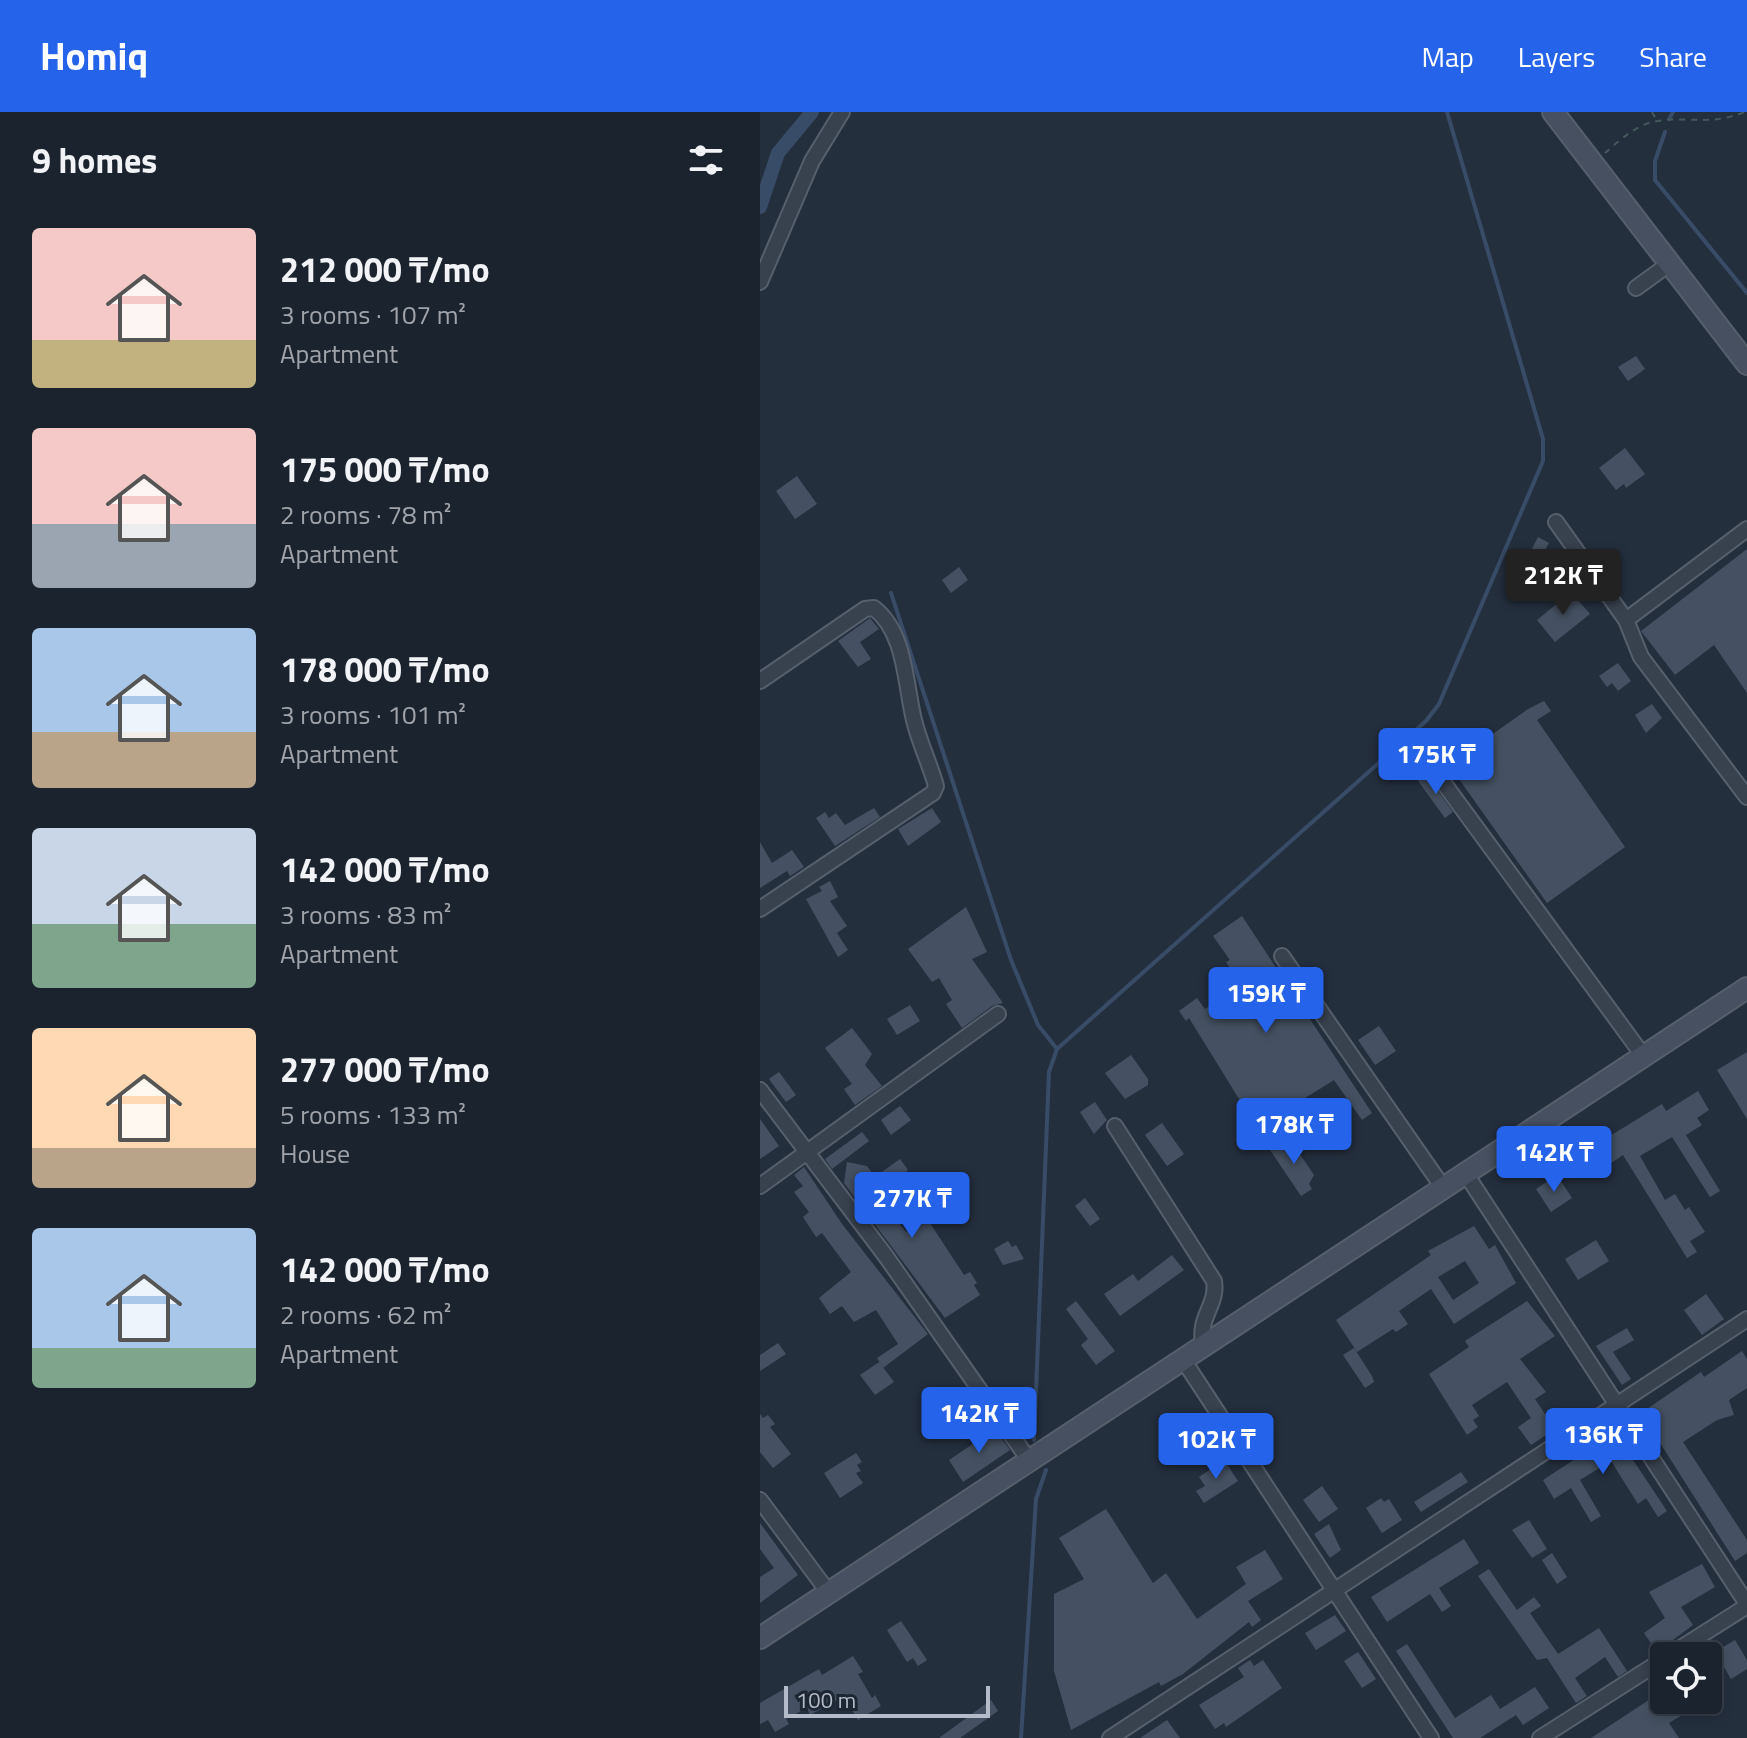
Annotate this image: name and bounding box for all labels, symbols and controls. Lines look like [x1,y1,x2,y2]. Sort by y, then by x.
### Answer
text: Homiq [40,27,148,85]
text: Map [1421,35,1474,78]
text: Layers [1518,35,1595,78]
text: Share [1639,35,1707,78]
text: 9 homes [32,134,157,186]
icon: filters [684,138,728,182]
text: 212 000 ₸/mo [280,243,489,295]
icon: home [96,260,192,356]
text: 3 rooms · 107 m² [280,295,466,334]
text: Apartment [280,334,398,373]
text: 175 000 ₸/mo [280,443,489,495]
icon: home [96,460,192,556]
text: 2 rooms · 78 m² [280,495,451,534]
text: Apartment [280,534,398,573]
pin: 212K ₸ [1498,549,1628,617]
text: 212K ₸ [1523,555,1603,594]
text: 178 000 ₸/mo [280,643,489,695]
icon: home [96,660,192,756]
text: 3 rooms · 101 m² [280,695,466,734]
pin: 175K ₸ [1371,728,1501,796]
text: Apartment [280,734,398,773]
text: 175K ₸ [1396,734,1476,773]
text: 142 000 ₸/mo [280,843,489,895]
icon: home [96,860,192,956]
text: 3 rooms · 83 m² [280,895,451,934]
text: Apartment [280,934,398,973]
pin: 159K ₸ [1201,967,1331,1035]
text: 159K ₸ [1226,973,1306,1012]
text: 277 000 ₸/mo [280,1043,489,1095]
icon: home [96,1060,192,1156]
text: 5 rooms · 133 m² [280,1095,466,1134]
pin: 178K ₸ [1229,1098,1359,1166]
text: 178K ₸ [1254,1104,1334,1143]
pin: 142K ₸ [1489,1126,1619,1194]
text: 142K ₸ [1514,1132,1594,1171]
text: House [280,1134,350,1173]
pin: 277K ₸ [847,1172,977,1240]
text: 277K ₸ [872,1178,952,1217]
text: 142 000 ₸/mo [280,1243,489,1295]
icon: home [96,1260,192,1356]
text: 2 rooms · 62 m² [280,1295,451,1334]
text: Apartment [280,1334,398,1373]
pin: 142K ₸ [914,1387,1044,1455]
text: 142K ₸ [939,1393,1019,1432]
pin: 136K ₸ [1538,1408,1668,1476]
pin: 102K ₸ [1151,1413,1281,1481]
text: 136K ₸ [1563,1414,1643,1453]
text: 102K ₸ [1176,1419,1256,1458]
map controls [1650,1642,1722,1714]
button: locate [1650,1642,1722,1714]
scale bar [784,1682,990,1718]
text: 100 m [796,1683,856,1717]

